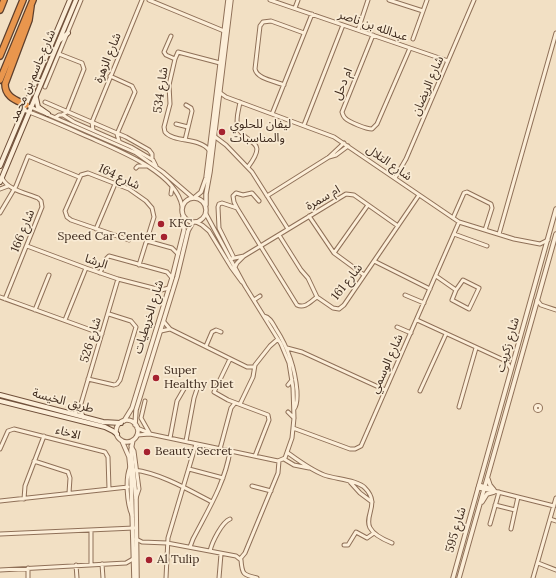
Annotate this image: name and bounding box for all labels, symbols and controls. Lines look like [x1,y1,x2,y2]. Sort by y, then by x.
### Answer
street label: عبدالله بن ناصر [336,7,410,45]
street label: شارع جاسم بن محمد [7,28,59,124]
street label: شارع الزهرة [91,31,125,85]
street label: شارع الريضان [409,54,447,118]
street label: شارع 534 [151,66,171,114]
street label: ام دحل [330,66,356,102]
place label: ليفان للحلوي والمناسبات [230,118,291,146]
marker: ليفان للحلوي والمناسبات [217,127,227,137]
street label: شارع التلال [363,142,415,184]
street label: شارع 164 [96,161,142,193]
street label: ام سمرة [303,182,343,214]
street label: شارع 166 [8,208,38,254]
place label: KFC [169,217,192,231]
marker: KFC [156,219,166,229]
place label: Speed Car Center [58,230,156,244]
marker: Speed Car Center [159,232,169,242]
street label: الرشا [83,251,109,273]
street label: شارع 161 [328,261,366,303]
street label: شارع الخريطيات [131,278,167,356]
street label: شارع 526 [77,316,105,364]
street label: شارع زكريت [493,316,523,374]
street label: شارع الوسمي [368,332,406,396]
place label: Super Healthy Diet [164,364,234,392]
marker: Super Healthy Diet [151,373,161,383]
street label: طريق الخيسة [31,386,95,416]
street label: الاخاء [54,423,82,443]
place label: Beauty Secret [155,445,232,459]
marker: Beauty Secret [142,447,152,457]
street label: شارع 595 [443,506,469,554]
place label: Al Tulip [157,553,199,567]
marker: Al Tulip [144,555,154,565]

